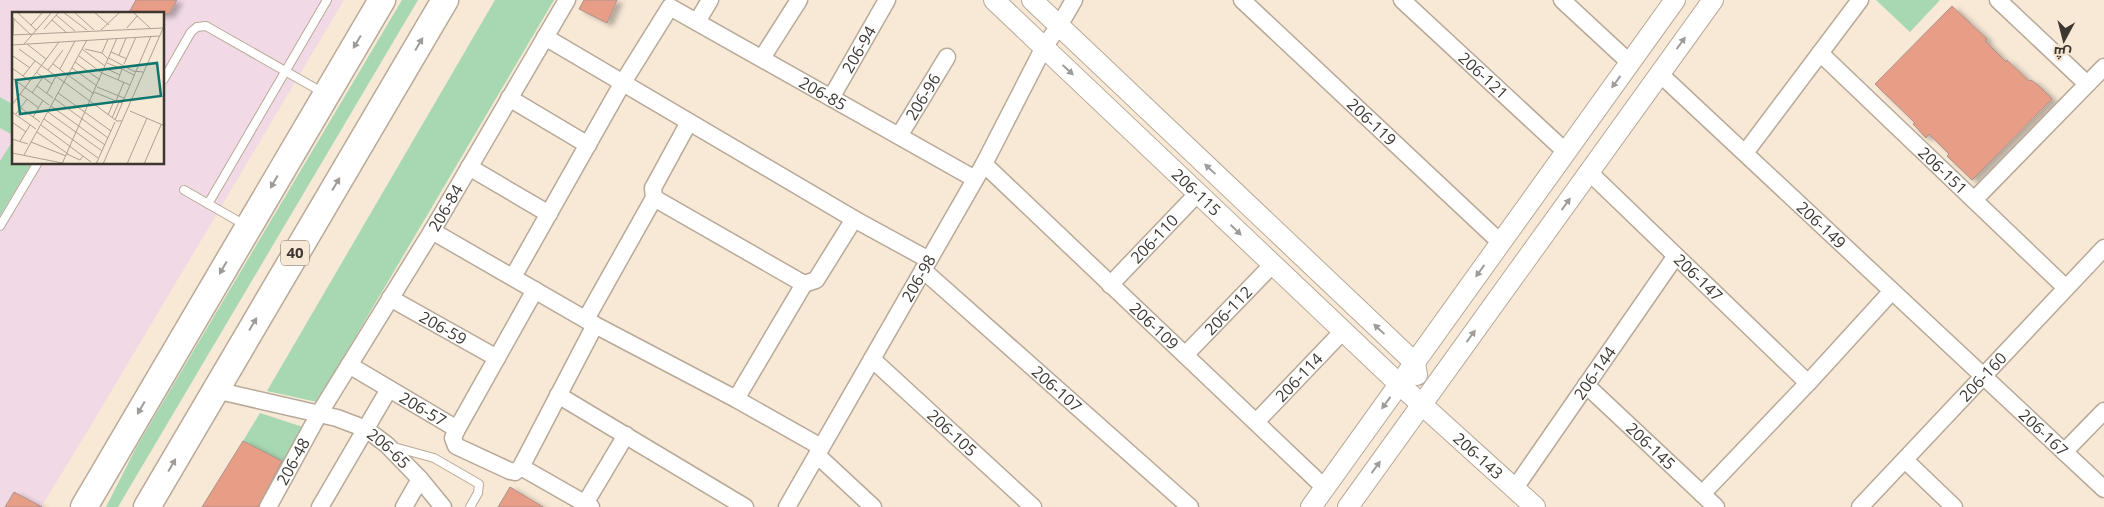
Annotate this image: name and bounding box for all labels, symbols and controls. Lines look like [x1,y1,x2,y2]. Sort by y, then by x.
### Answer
inset map [12,12,165,165]
north arrow [2039,15,2089,65]
street label: 206-94 [837,22,881,77]
one-way arrow [353,35,362,48]
one-way arrow [1676,37,1686,50]
one-way arrow [414,38,423,51]
text: ش [2052,43,2072,64]
street label: 206-121 [1454,47,1513,104]
one-way arrow [1061,64,1073,76]
street label: 206-96 [900,69,946,124]
street label: 206-85 [795,71,851,115]
one-way arrow [1611,75,1621,89]
street label: 206-119 [1342,93,1401,150]
street label: 206-151 [1914,142,1972,199]
street label: 206-115 [1167,163,1226,221]
one-way arrow [1205,163,1217,175]
one-way arrow [270,175,279,188]
one-way arrow [331,178,340,191]
street label: 206-84 [423,180,468,235]
street label: 206-149 [1792,196,1851,253]
one-way arrow [1561,197,1571,211]
street label: 206-110 [1126,209,1183,268]
one-way arrow [1230,224,1242,236]
road number: 40 [281,240,309,266]
street label: 206-147 [1669,249,1728,306]
street label: 206-98 [896,251,941,306]
one-way arrow [219,262,228,275]
one-way arrow [1475,264,1485,278]
street label: 206-112 [1199,281,1257,340]
street label: 206-109 [1125,297,1184,355]
street label: 206-59 [416,306,471,350]
one-way arrow [249,318,258,331]
one-way arrow [1374,323,1386,335]
one-way arrow [1466,329,1476,342]
street label: 206-144 [1569,342,1621,404]
street label: 206-160 [1954,347,2011,406]
street label: 206-114 [1270,348,1328,407]
street label: 206-107 [1027,361,1087,417]
street label: 206-57 [395,386,451,431]
one-way arrow [1380,396,1391,409]
one-way arrow [137,401,145,416]
street label: 206-105 [923,404,982,461]
street label: 206-167 [2014,404,2073,461]
street label: 206-145 [1621,417,1680,474]
street label: 206-65 [363,423,415,473]
street label: 206-143 [1449,427,1508,484]
street label: 206-48 [271,434,315,489]
one-way arrow [167,458,176,471]
one-way arrow [1371,461,1381,474]

